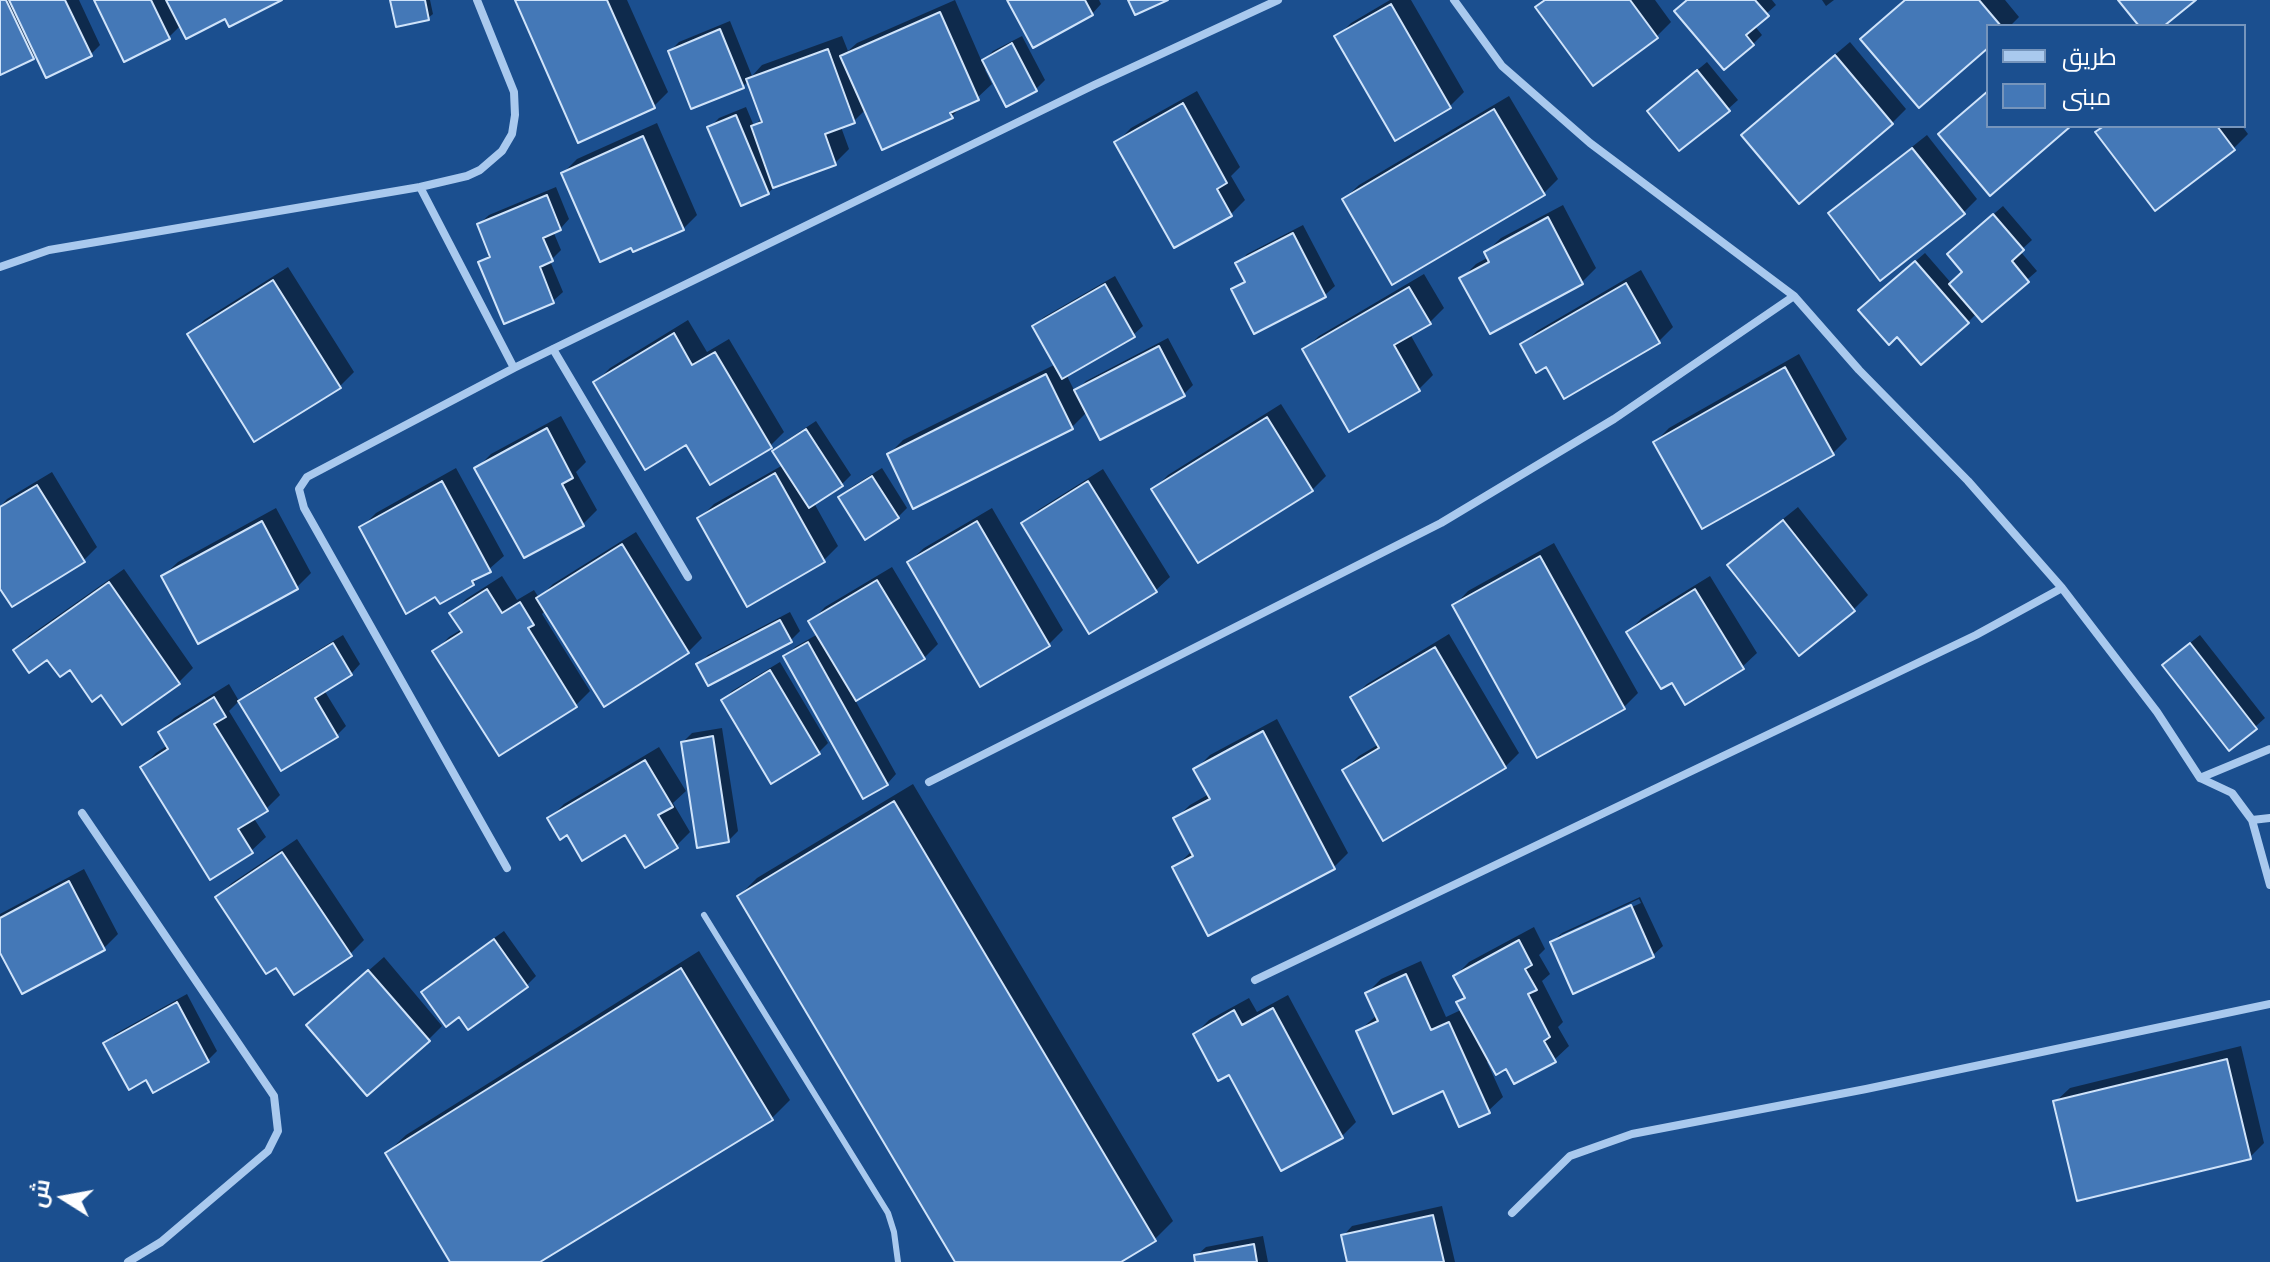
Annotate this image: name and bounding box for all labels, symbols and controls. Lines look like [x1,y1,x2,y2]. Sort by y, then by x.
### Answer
legend [1986,24,2246,128]
text: طريق [2062,43,2117,70]
text: مبنى [2062,83,2111,110]
north arrow [24,1158,104,1238]
text: ش [25,1177,55,1210]

